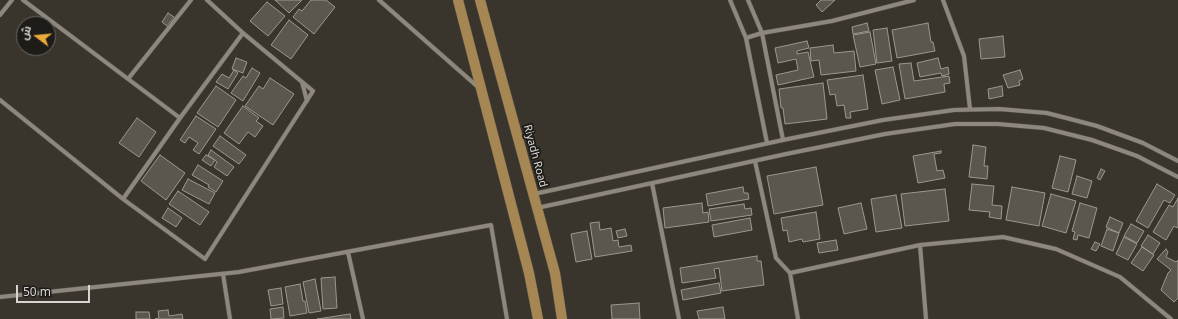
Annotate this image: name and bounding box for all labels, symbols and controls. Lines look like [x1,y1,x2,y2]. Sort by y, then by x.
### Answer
north arrow [16,16,56,56]
text: ش [16,24,34,42]
street label: Riyadh Road [520,123,550,189]
scale bar [18,277,92,303]
text: 50 m [23,283,51,300]

